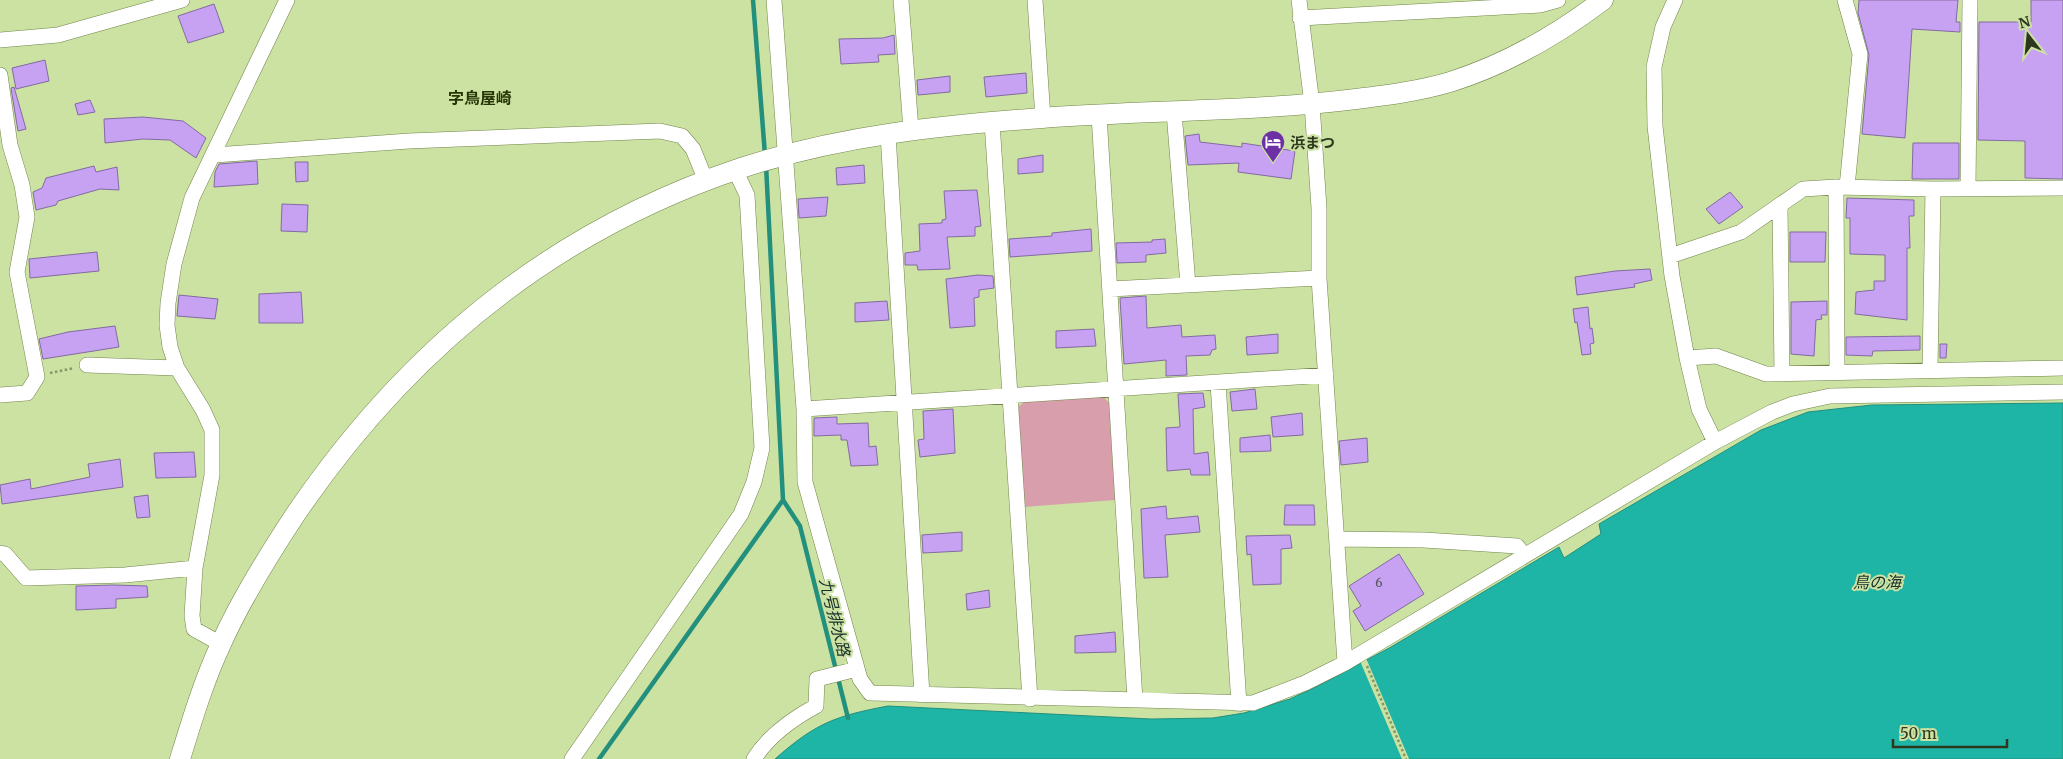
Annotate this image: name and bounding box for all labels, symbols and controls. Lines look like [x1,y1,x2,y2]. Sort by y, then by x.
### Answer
north arrow [2003,10,2053,60]
text: N [2017,12,2032,33]
district label: 字鳥屋崎 [448,88,512,108]
hotel icon: 浜まつ [1260,129,1286,163]
place label: 浜まつ [1290,133,1335,152]
water label: 鳥の海 [1853,572,1904,592]
house number: 6 [1375,575,1383,590]
water label: 九号排水路 [816,576,855,660]
scale bar [1893,716,2007,748]
text: 50 m [1900,724,1937,743]

